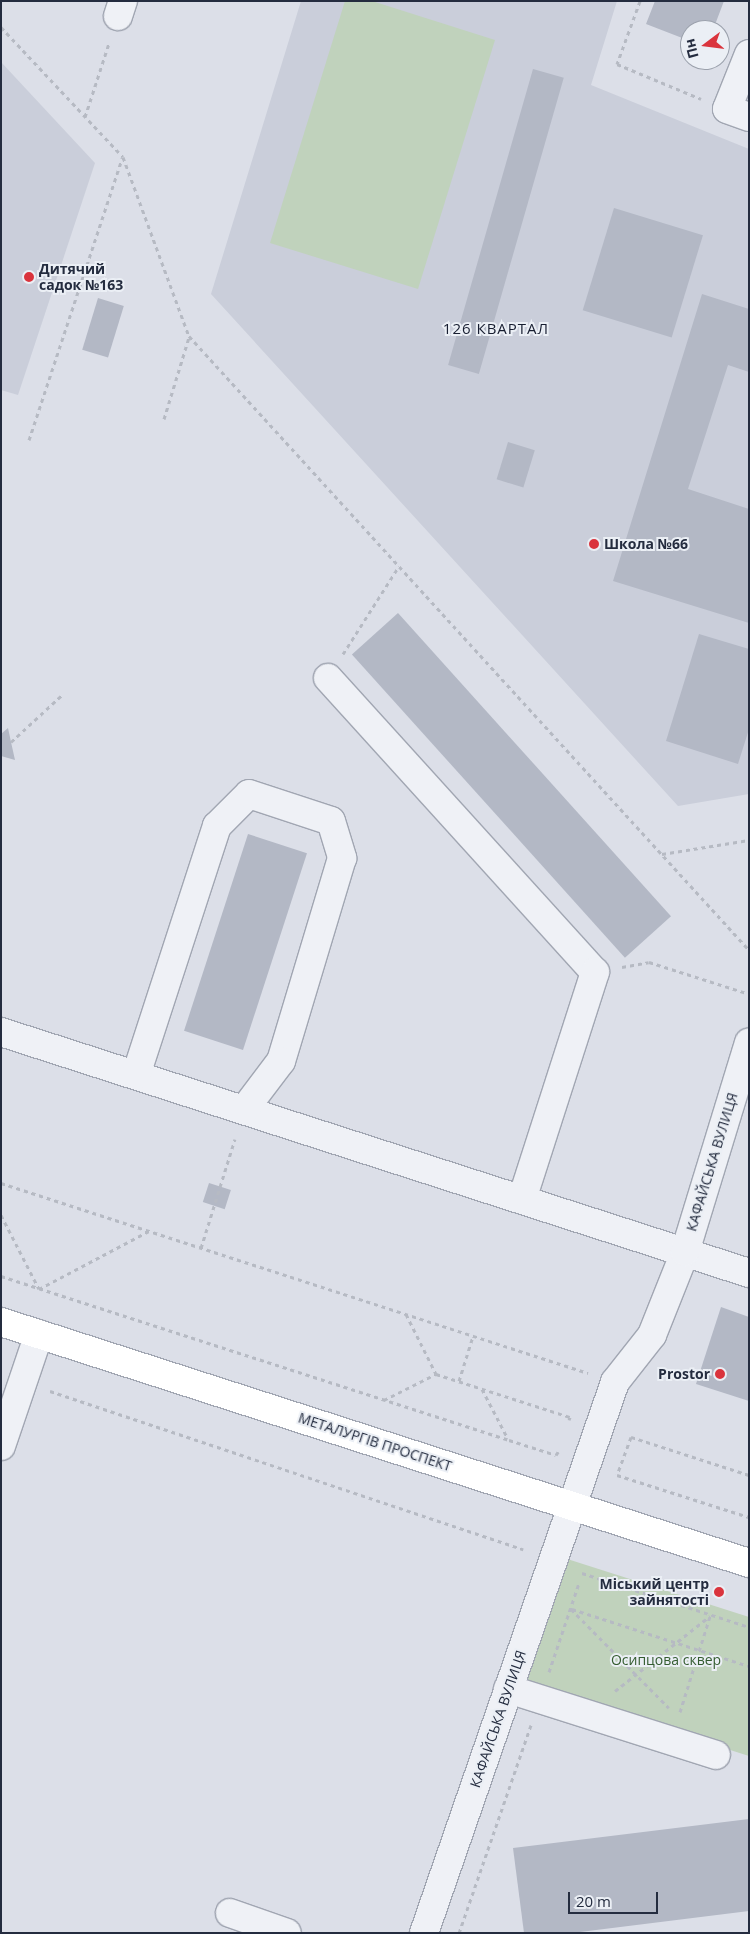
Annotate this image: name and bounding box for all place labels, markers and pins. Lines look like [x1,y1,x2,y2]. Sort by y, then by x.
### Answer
place label: Дитячий садок №163 [39,261,123,294]
marker: Дитячий садок №163 [23,271,35,283]
place label: Школа №66 [604,536,688,552]
marker: Школа №66 [588,538,600,550]
place label: Prostor [658,1366,710,1382]
marker: Prostor [714,1368,726,1380]
place label: Міський центр зайнятості [599,1576,709,1608]
marker: Міський центр зайнятості [713,1586,725,1598]

